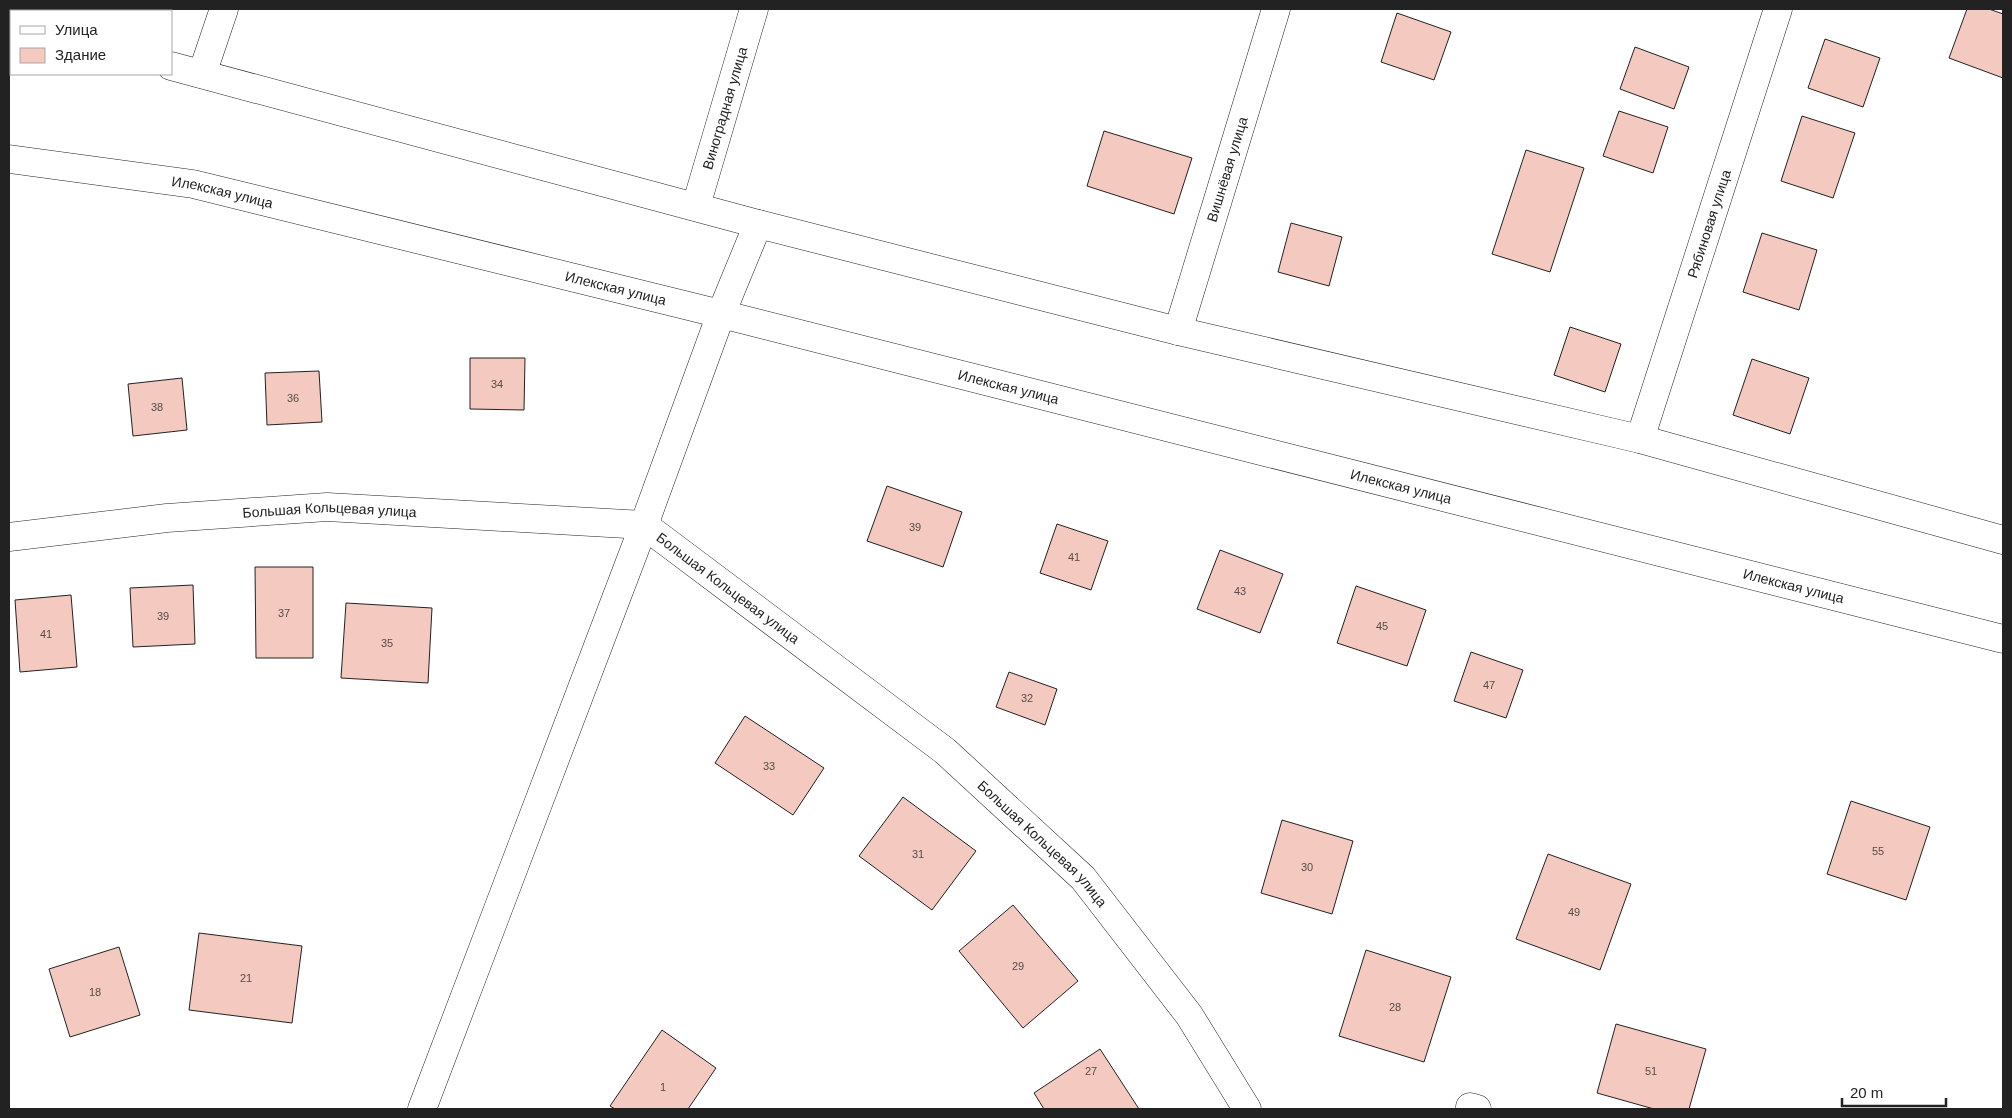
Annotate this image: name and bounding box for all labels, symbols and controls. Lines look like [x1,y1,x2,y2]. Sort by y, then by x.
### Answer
legend [10,10,172,75]
text: Улица [55,21,98,38]
street label: Виноградная улица [699,45,750,171]
text: Здание [55,46,106,63]
street label: Вишнёвая улица [1204,115,1251,224]
street label: Рябиновая улица [1684,167,1734,280]
street label: Илекская улица [171,173,275,211]
street label: Илекская улица [563,268,668,308]
street label: Илекская улица [956,366,1061,407]
house number: 34 [491,378,503,390]
house number: 36 [287,392,299,404]
house number: 38 [151,401,163,413]
street label: Илекская улица [1349,466,1453,507]
street label: Большая Кольцевая улица [242,499,417,521]
house number: 39 [909,521,921,533]
street label: Большая Кольцевая улица [653,529,803,647]
house number: 41 [1068,551,1080,563]
street label: Илекская улица [1741,565,1846,606]
house number: 43 [1234,585,1246,597]
house number: 37 [278,607,290,619]
house number: 39 [157,610,169,622]
house number: 45 [1376,620,1388,632]
house number: 41 [40,628,52,640]
house number: 35 [381,637,393,649]
house number: 47 [1483,679,1495,691]
house number: 32 [1021,692,1033,704]
house number: 33 [763,760,775,772]
street label: Большая Кольцевая улица [974,777,1110,910]
house number: 55 [1872,845,1884,857]
house number: 31 [912,848,924,860]
house number: 30 [1301,861,1313,873]
house number: 49 [1568,906,1580,918]
house number: 29 [1012,960,1024,972]
house number: 21 [240,972,252,984]
house number: 18 [89,986,101,998]
house number: 28 [1389,1001,1401,1013]
house number: 27 [1085,1065,1097,1077]
house number: 51 [1645,1065,1657,1077]
scale bar [1842,1076,1946,1108]
house number: 1 [660,1081,666,1093]
text: 20 m [1850,1084,1883,1101]

